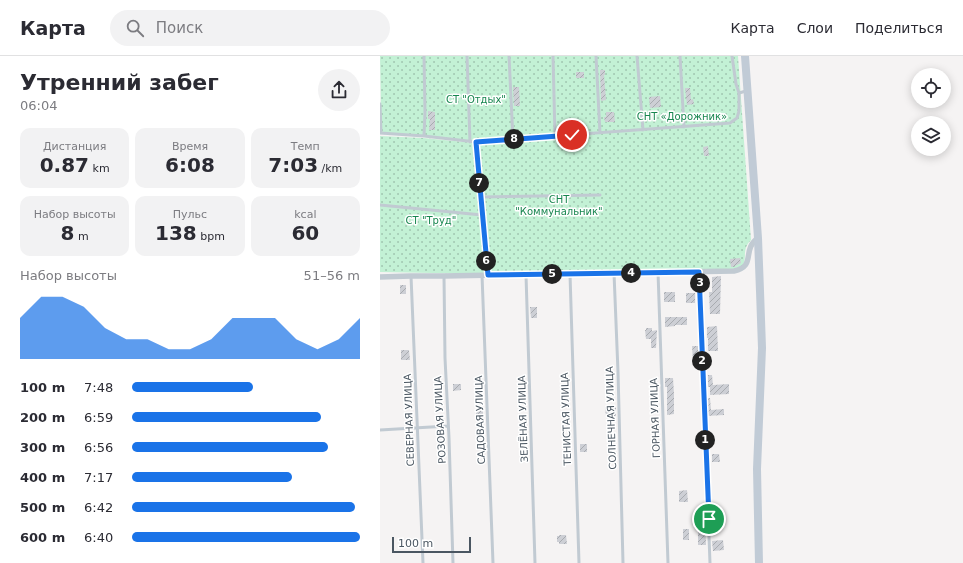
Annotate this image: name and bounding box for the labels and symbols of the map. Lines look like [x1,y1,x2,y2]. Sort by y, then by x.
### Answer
park label: СТ "Отдых" [446,94,506,105]
park label: СНТ «Дорожник» [637,111,727,122]
pin [555,118,589,152]
pin: 8 [504,129,524,149]
pin: 7 [469,173,489,193]
park label: СНТ "Коммунальник" [515,194,603,217]
park label: СТ "Труд" [406,215,456,226]
pin: 6 [476,251,496,271]
pin: 4 [621,263,641,283]
pin: 5 [542,264,562,284]
pin: 3 [690,273,710,293]
pin: 2 [692,351,712,371]
street label: СОЛНЕЧНАЯ УЛИЦА [604,366,618,470]
street label: ТЕНИСТАЯ УЛИЦА [559,372,573,467]
street label: СЕВЕРНАЯ УЛИЦА [402,373,416,467]
street label: САДОВАЯ УЛИЦА [473,375,487,465]
street label: ЗЕЛЁНАЯ УЛИЦА [515,375,530,463]
street label: РОЗОВАЯ УЛИЦА [432,376,448,464]
street label: ГОРНАЯ УЛИЦА [648,378,662,458]
pin: 1 [695,430,715,450]
pin [692,502,726,536]
scale bar [392,535,471,554]

